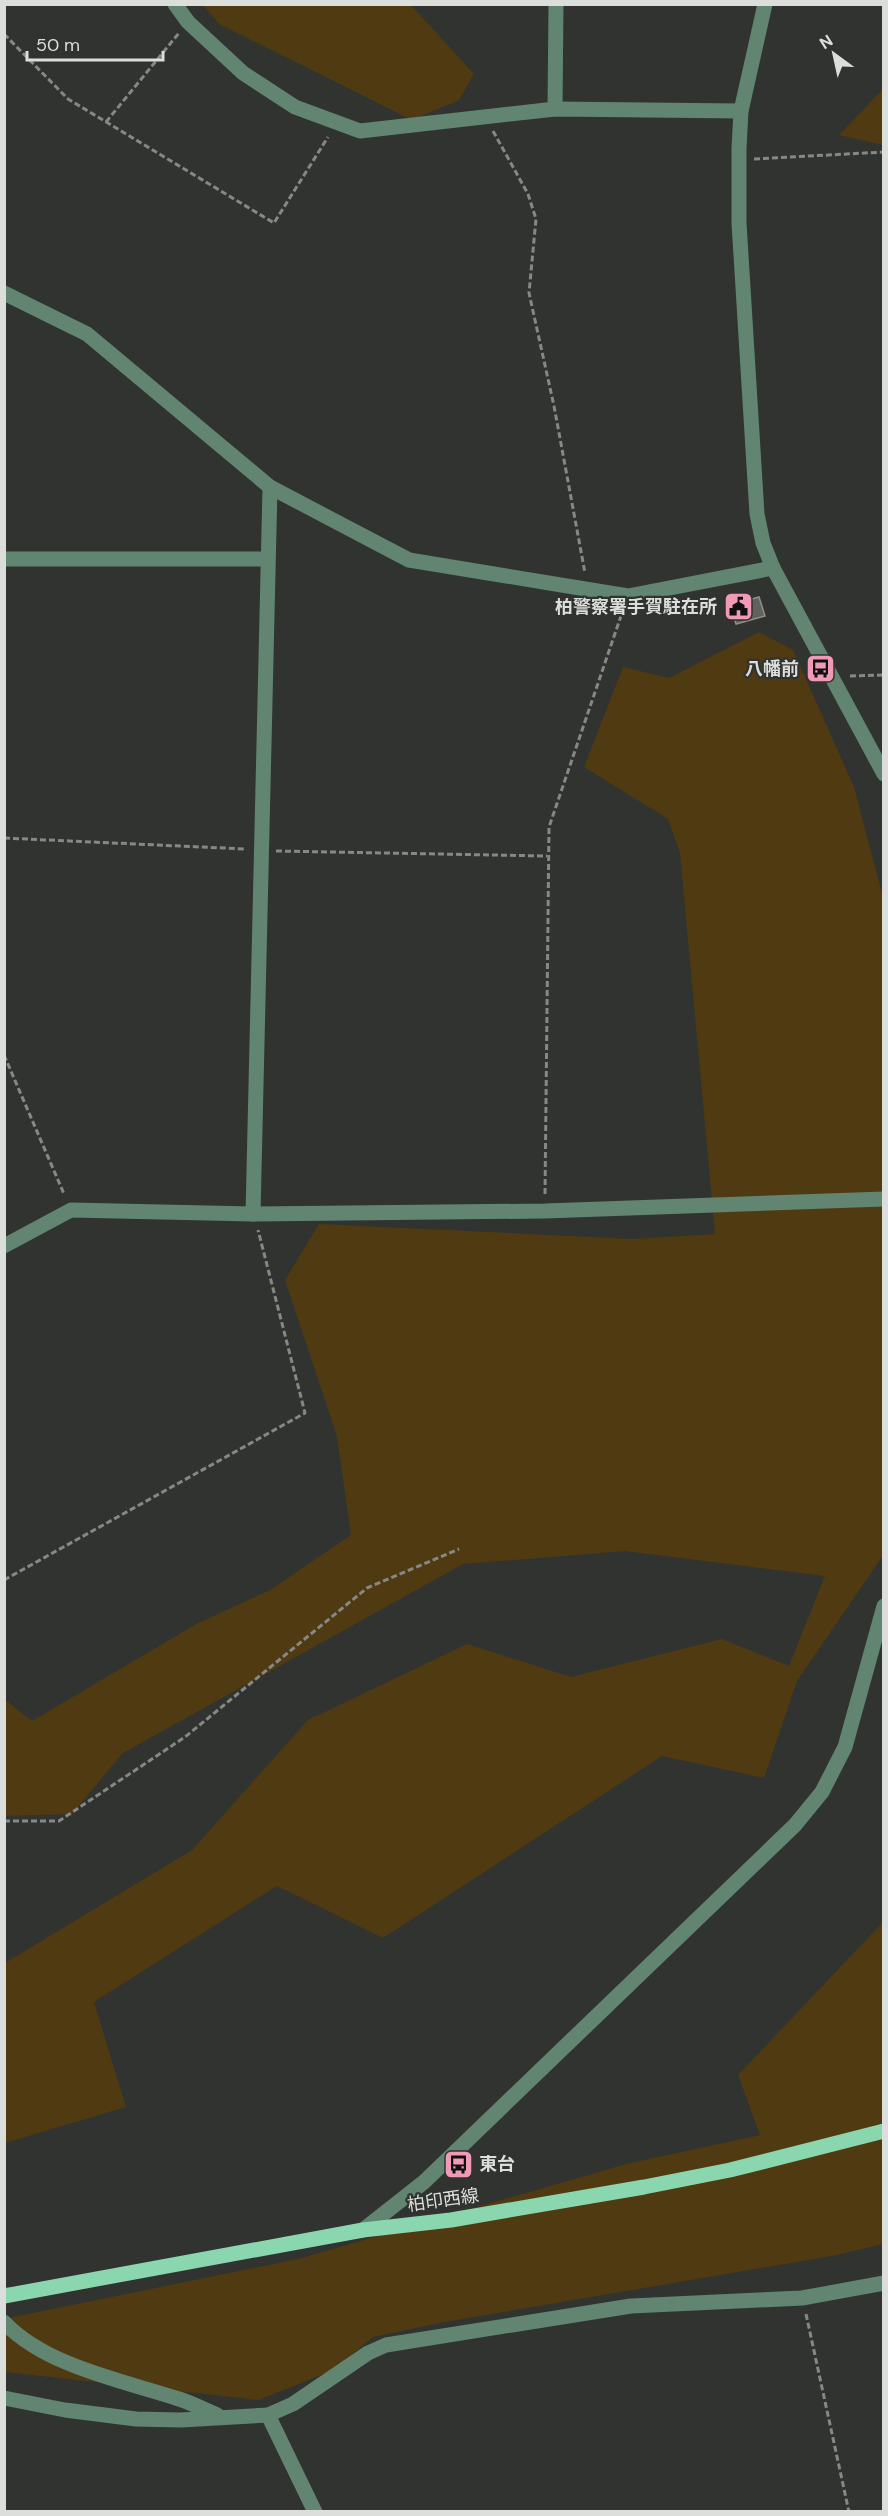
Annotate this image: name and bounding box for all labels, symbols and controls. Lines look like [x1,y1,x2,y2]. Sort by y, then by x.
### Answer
scale bar [27,24,164,62]
north arrow [804,24,864,84]
text: N [815,30,837,54]
text: 50 m [36,33,80,57]
public building icon: 柏警察署手賀駐在所 [722,591,754,623]
place label: 柏警察署手賀駐在所 [555,595,717,619]
bus stop icon: 八幡前 [804,653,836,685]
place label: 八幡前 [745,657,799,681]
bus stop icon: 東台 [442,2148,474,2180]
place label: 東台 [479,2152,515,2176]
street label: 柏印西線 [406,2183,480,2217]

